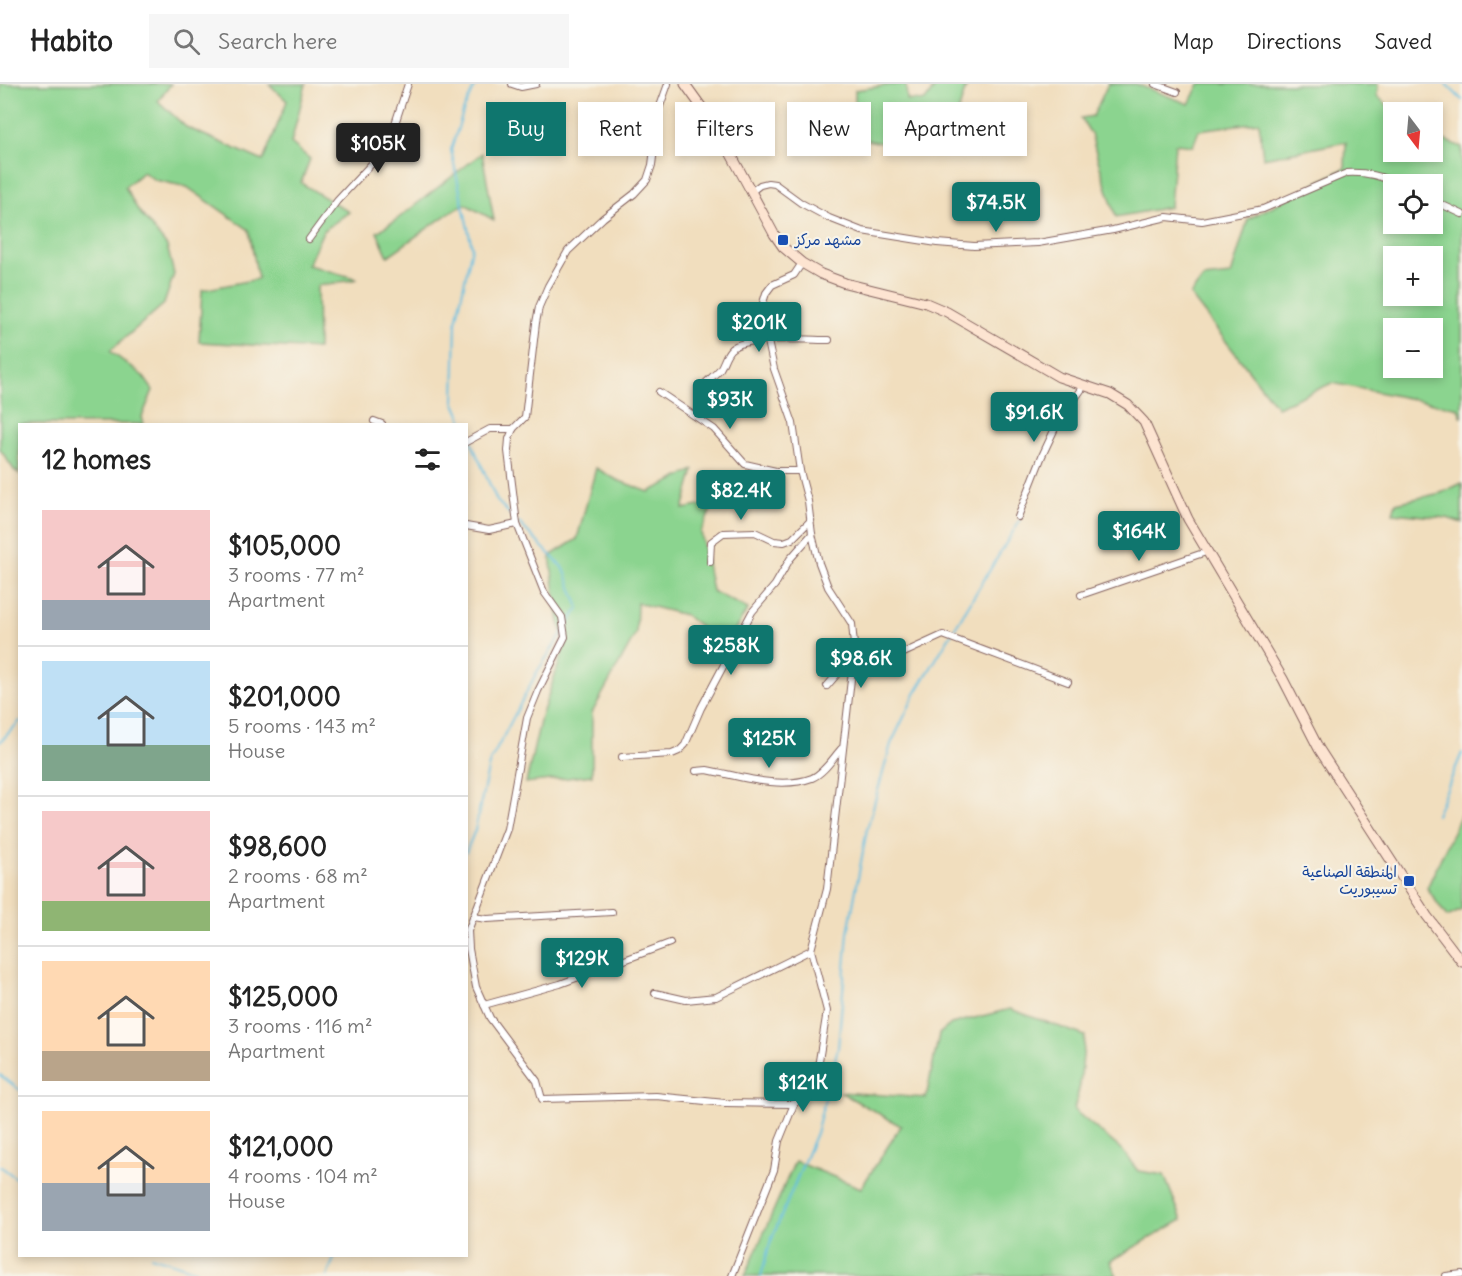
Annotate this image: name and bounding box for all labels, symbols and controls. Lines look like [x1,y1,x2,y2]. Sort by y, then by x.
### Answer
search box [149,14,569,68]
text: Habito [30,23,113,59]
icon: search [170,25,203,58]
text: Search here [218,27,337,55]
text: Map [1173,28,1214,55]
text: Directions [1247,28,1341,55]
text: Saved [1374,28,1432,55]
chip: Buy [486,102,566,156]
chip: Rent [578,102,663,156]
chip: Filters [675,102,775,156]
chip: New [787,102,871,156]
chip: Apartment [883,102,1027,156]
north arrow [1383,102,1443,162]
map controls [1383,102,1443,378]
pin: $105K [336,123,420,174]
text: $105K [350,130,406,155]
button: locate [1383,174,1443,234]
pin: $74.5K [947,182,1045,233]
text: $74.5K [966,189,1026,214]
place label: مشهد مركز [793,230,862,249]
marker: مشهد مركز [776,233,790,247]
button: + [1383,246,1443,306]
pin: $201K [717,302,801,353]
text: $201K [731,309,787,334]
button: − [1383,318,1443,378]
pin: $93K [694,379,766,430]
text: $93K [707,386,753,411]
pin: $91.6K [985,392,1083,443]
text: $91.6K [1005,399,1063,424]
text: 12 homes [42,443,151,476]
icon: filters [411,443,444,476]
pin: $82.4K [692,470,790,521]
text: $82.4K [710,477,772,502]
pin: $164K [1097,511,1181,562]
text: $164K [1112,518,1166,543]
text: $105,000 [228,529,341,562]
icon: home [90,534,162,606]
text: 3 rooms · 77 m² [228,562,365,587]
text: Apartment [228,587,325,612]
pin: $258K [689,625,773,676]
text: $258K [702,632,760,657]
pin: $98.6K [812,638,910,689]
text: $98.6K [830,645,892,670]
text: $201,000 [228,680,341,713]
icon: home [90,685,162,757]
text: 5 rooms · 143 m² [228,713,376,738]
pin: $125K [727,718,811,769]
text: $125K [742,725,796,750]
text: House [228,738,285,763]
text: $98,600 [228,830,327,863]
icon: home [90,835,162,907]
place label: المنطقة الصناعية تسيبوريت [1302,862,1398,898]
text: 2 rooms · 68 m² [228,863,368,888]
marker: المنطقة الصناعية تسيبوريت [1402,874,1416,888]
text: Apartment [228,888,325,913]
pin: $129K [540,938,624,989]
text: $129K [555,945,609,970]
text: $125,000 [228,980,338,1013]
icon: home [90,985,162,1057]
text: 3 rooms · 116 m² [228,1013,372,1038]
text: Apartment [228,1038,325,1063]
pin: $121K [761,1062,845,1113]
text: $121K [778,1069,828,1094]
text: $121,000 [228,1130,334,1163]
icon: home [90,1135,162,1207]
text: 4 rooms · 104 m² [228,1163,378,1188]
text: House [228,1188,285,1213]

